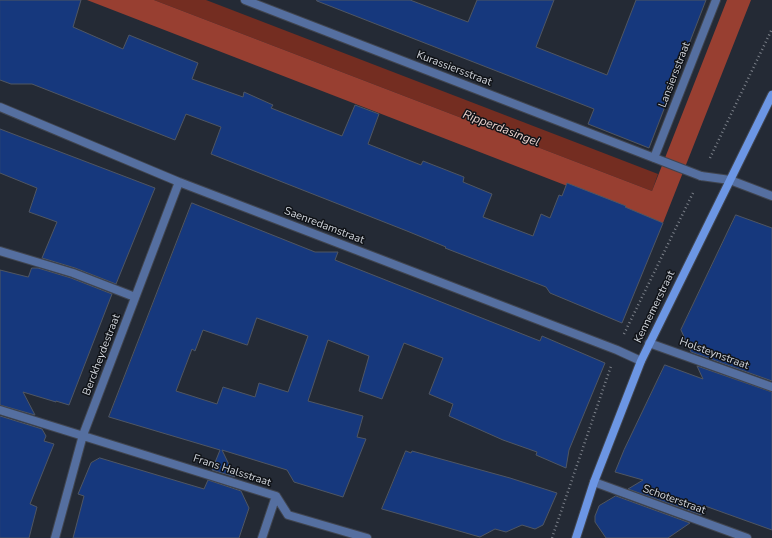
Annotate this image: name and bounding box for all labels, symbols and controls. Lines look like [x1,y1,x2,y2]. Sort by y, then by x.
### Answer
street label: Lansiersstraat [656,40,694,110]
street label: Kurassiersstraat [415,49,493,89]
water label: Ripperdasingel [461,108,541,150]
street label: Saenredamstraat [282,205,366,247]
street label: Kennemerstraat [632,269,678,345]
street label: Berckheydestraat [80,312,124,398]
street label: Holsteynstraat [677,335,751,373]
street label: Frans Halsstraat [191,452,273,490]
street label: Schoterstraat [641,482,707,518]

